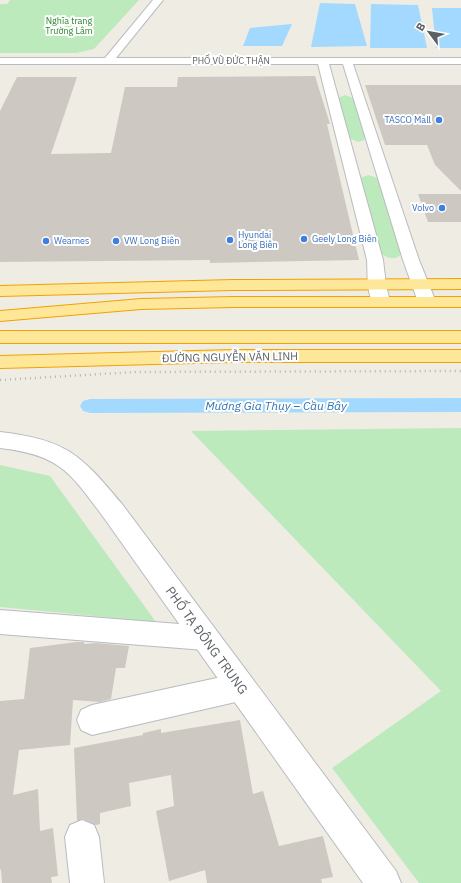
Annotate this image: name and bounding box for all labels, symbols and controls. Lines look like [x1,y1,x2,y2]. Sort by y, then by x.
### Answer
north arrow [409,12,449,52]
park label: Nghĩa trang Trường Lâm [45,15,93,36]
text: B [413,20,428,34]
street label: PHỐ VŨ ĐỨC THẬN [192,53,270,66]
place label: TASCO Mall [385,114,432,125]
marker: TASCO Mall [434,115,444,125]
place label: Volvo [412,202,434,213]
marker: Volvo [437,203,447,213]
place label: Hyundai Long Biên [238,229,278,250]
place label: Geely Long Biên [312,233,377,244]
marker: Geely Long Biên [299,234,309,244]
place label: Wearnes [54,235,89,246]
place label: VW Long Biên [124,235,179,246]
marker: Hyundai Long Biên [225,235,235,245]
marker: Wearnes [41,236,51,246]
marker: VW Long Biên [111,236,121,246]
street label: ĐƯỜNG NGUYỄN VĂN LINH [162,348,298,365]
water label: Mương Gia Thụy – Cầu Bây [205,398,348,413]
street label: PHỐ TẠ ĐÔNG TRUNG [162,582,253,698]

